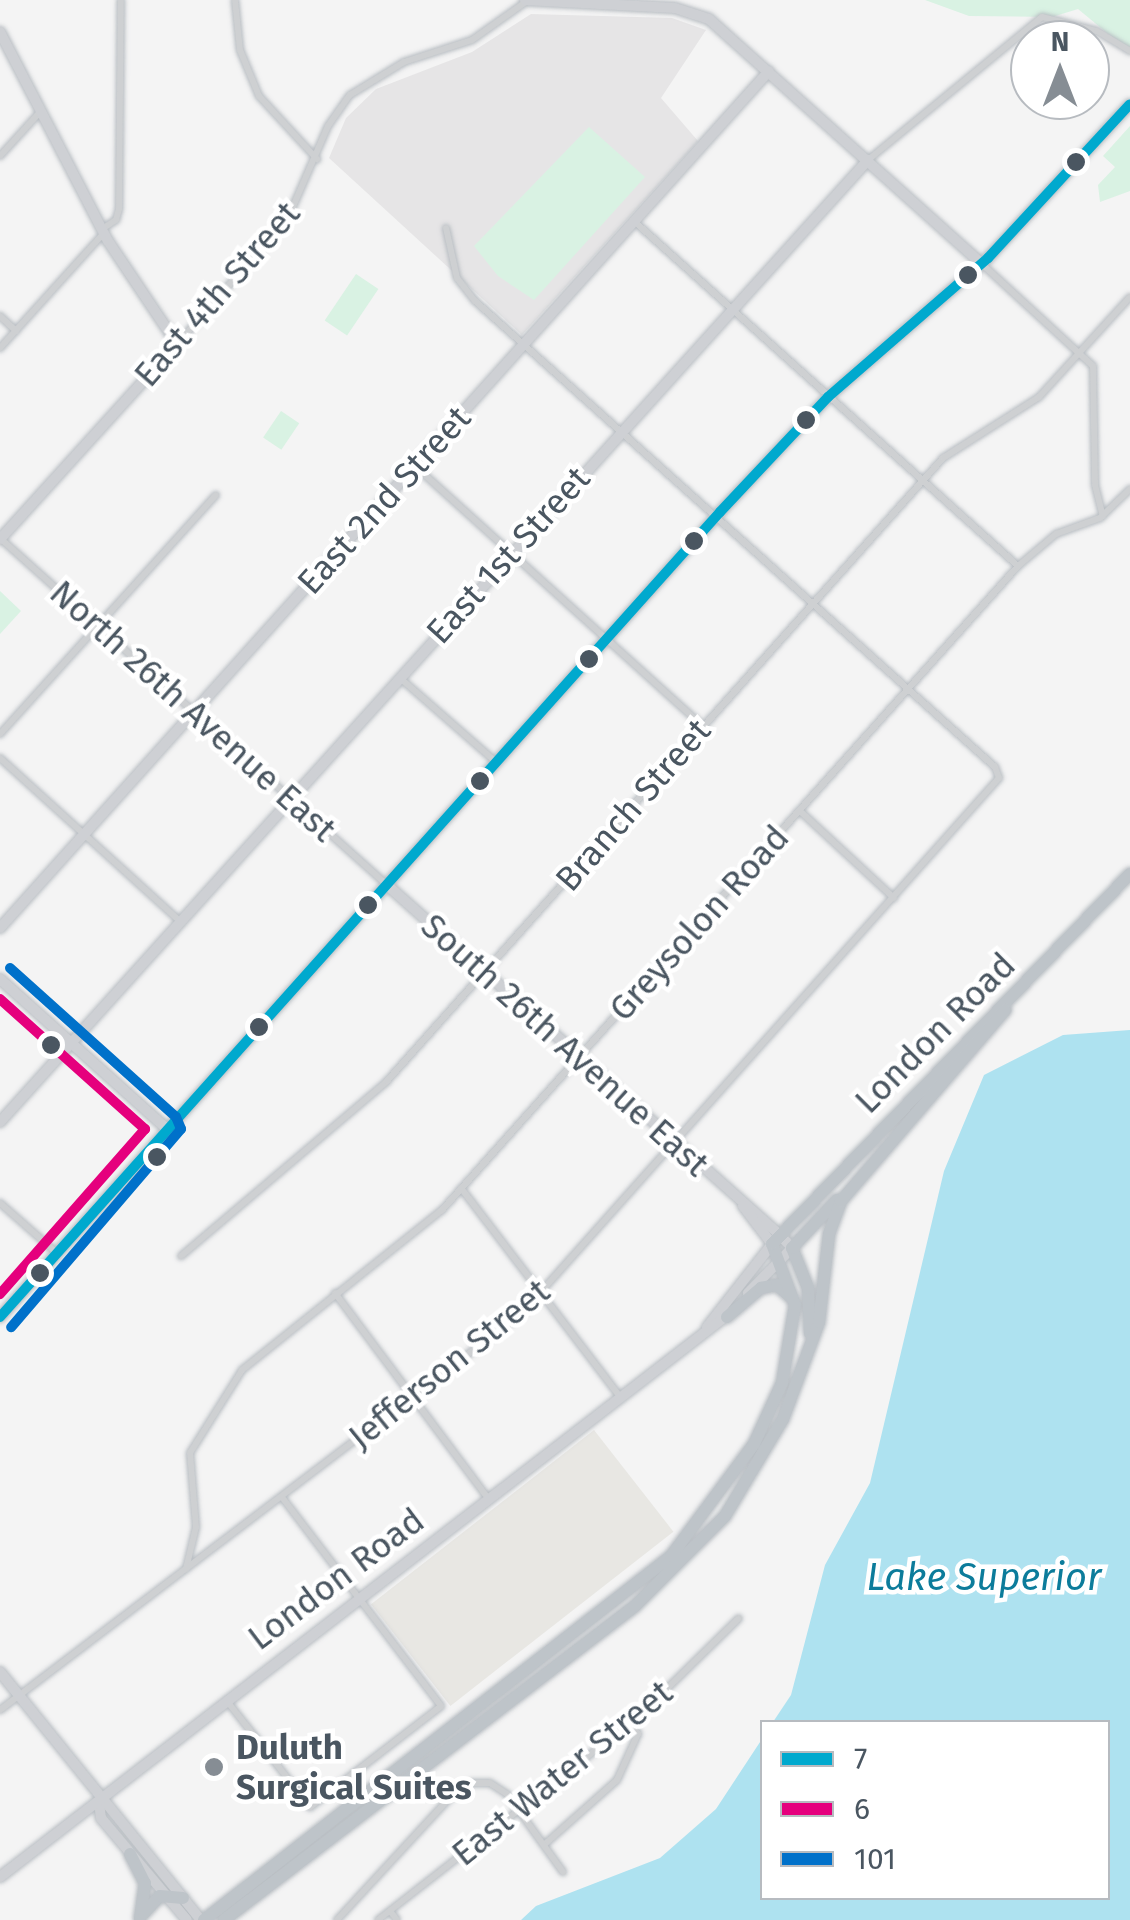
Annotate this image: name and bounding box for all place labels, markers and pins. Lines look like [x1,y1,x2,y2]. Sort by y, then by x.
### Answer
unlabelled marker [1066,152,1086,172]
unlabelled marker [958,265,978,285]
unlabelled marker [796,410,816,430]
unlabelled marker [684,531,704,551]
unlabelled marker [579,649,599,669]
unlabelled marker [470,771,490,791]
unlabelled marker [358,895,378,915]
unlabelled marker [249,1017,269,1037]
unlabelled marker [41,1035,61,1055]
unlabelled marker [147,1147,167,1167]
unlabelled marker [30,1263,50,1283]
place label: Duluth Surgical Suites [236,1726,472,1808]
marker: Duluth Surgical Suites [201,1754,227,1780]

